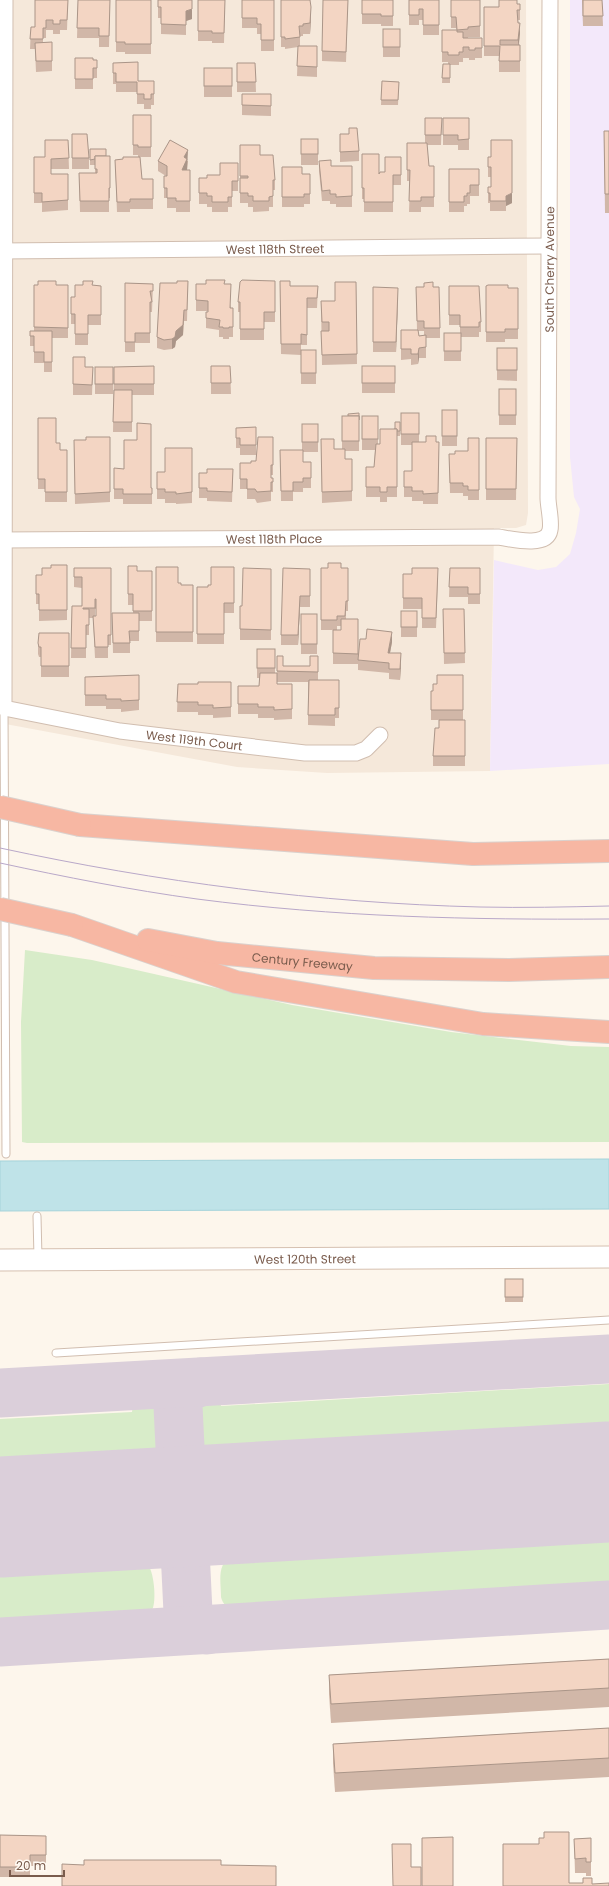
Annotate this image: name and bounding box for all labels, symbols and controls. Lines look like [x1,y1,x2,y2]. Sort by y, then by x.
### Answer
street label: South Cherry Avenue [540,206,558,332]
street label: West 118th Street [226,240,324,257]
street label: West 118th Place [226,530,322,547]
street label: West 119th Court [145,726,243,754]
street label: Century Freeway [251,948,354,974]
street label: West 120th Street [254,1250,356,1267]
scale bar [10,1852,64,1878]
text: 20 m [16,1857,46,1874]

